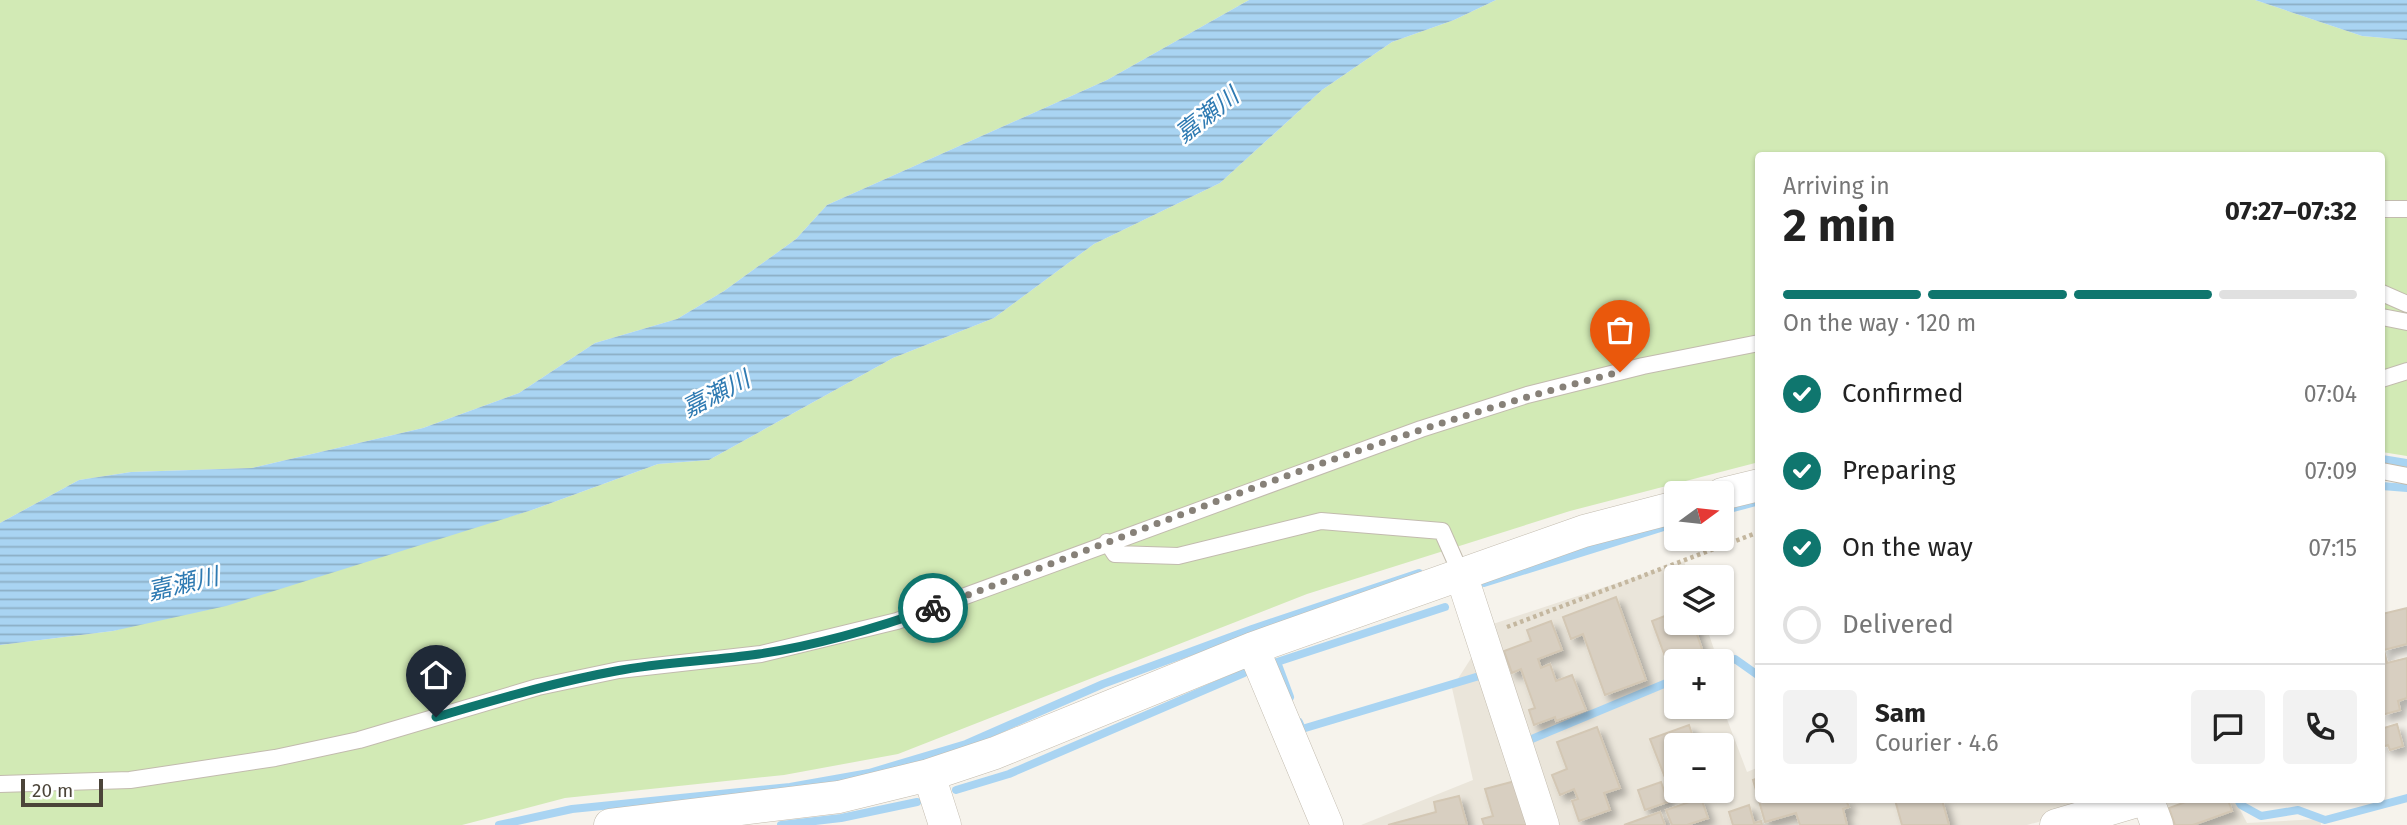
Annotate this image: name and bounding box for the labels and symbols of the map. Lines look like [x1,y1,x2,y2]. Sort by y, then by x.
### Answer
water label: 嘉瀬川 [1170,80,1246,148]
pin [1590,300,1650,372]
water label: 嘉瀬川 [678,364,757,423]
north arrow [1664,481,1734,551]
water label: 嘉瀬川 [145,562,224,606]
courier [898,573,968,643]
pin [406,645,466,717]
scale bar [21,776,103,808]

